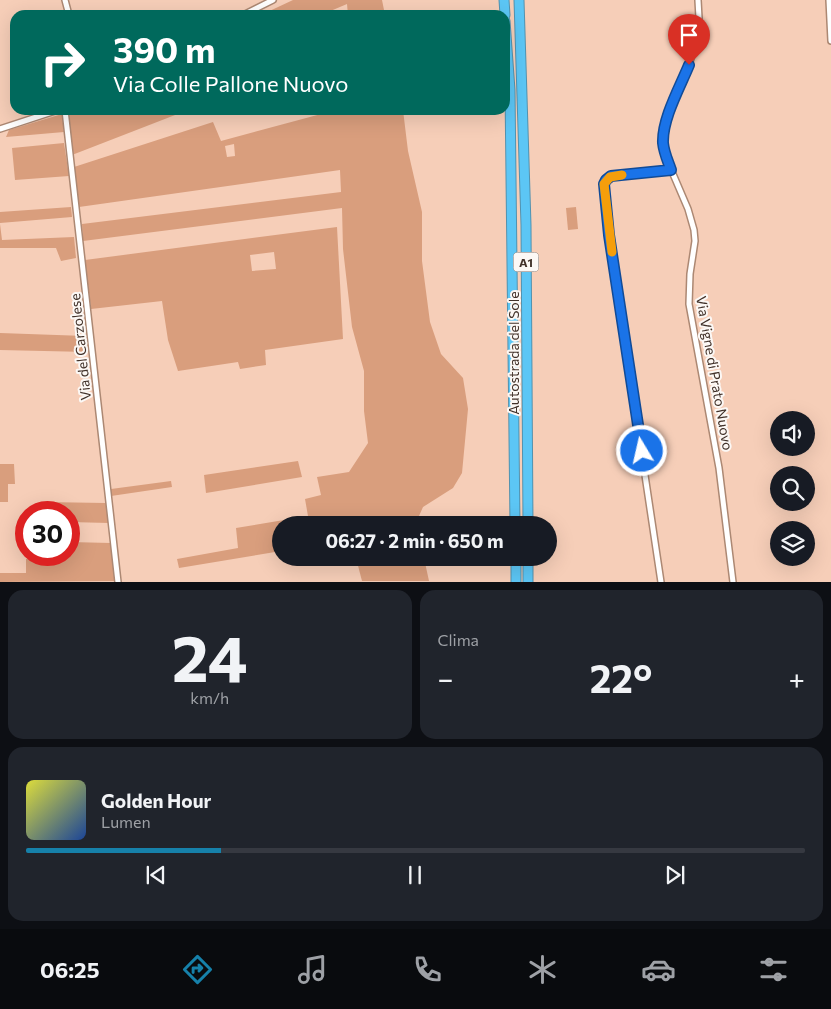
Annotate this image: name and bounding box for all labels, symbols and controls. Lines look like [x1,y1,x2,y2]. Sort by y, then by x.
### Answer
pin [668,14,710,65]
icon: arrive [675,21,703,49]
text: 390 m [113,27,215,70]
icon: right [30,30,95,95]
text: Via Colle Pallone Nuovo [113,70,348,97]
road number: A1 [514,252,538,272]
street label: Autostrada del Sole [505,291,522,415]
street label: Via del Carzolese [66,293,94,401]
street label: Via Vigne di Prato Nuovo [693,294,737,452]
map controls [770,411,815,566]
button: sound [770,411,815,456]
position arrow [615,424,667,476]
button: search [770,466,815,511]
speed limit sign: 30 [15,501,80,566]
button: layers [770,521,815,566]
text: 06:27 · 2 min · 650 m [325,529,504,552]
text: 24 [172,616,248,695]
text: Clima [438,630,479,649]
text: 22° [590,654,652,701]
text: − [438,661,453,695]
text: + [789,661,805,695]
text: km/h [190,688,229,707]
text: Golden Hour [101,789,211,812]
text: Lumen [101,812,151,831]
icon: previous [142,861,170,889]
icon: pause [401,861,429,889]
icon: next [661,861,689,889]
icon: directions [180,952,215,987]
icon: music [295,952,330,987]
icon: phone [410,952,445,987]
icon: climate [525,952,560,987]
icon: car [641,952,676,987]
icon: filters [756,952,791,987]
text: 06:25 [40,956,99,983]

